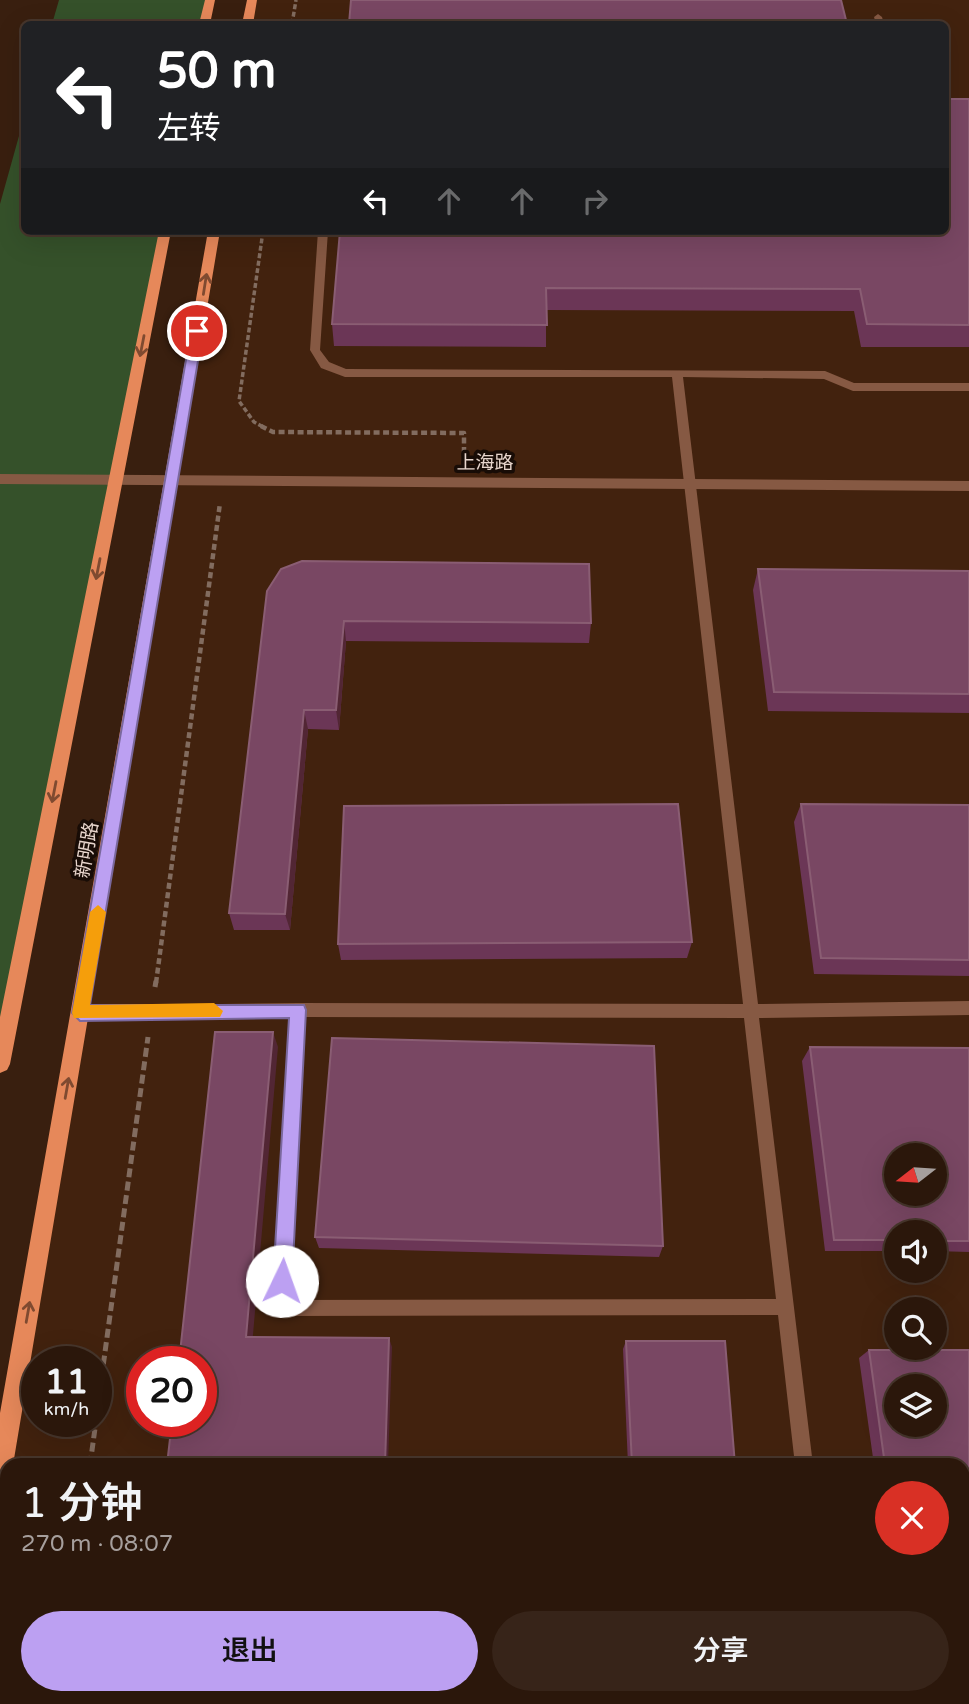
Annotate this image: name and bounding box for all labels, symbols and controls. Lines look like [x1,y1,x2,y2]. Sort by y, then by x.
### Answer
text: 50 m [157,42,276,101]
icon: left [42,49,133,140]
text: 左转 [157,110,221,148]
icon: left [357,182,395,220]
icon: ahead [430,182,468,220]
icon: ahead [503,182,541,220]
icon: right [576,182,614,220]
one-way arrow [199,273,212,296]
pin [167,301,227,361]
icon: arrive [178,312,216,350]
one-way arrow [135,334,149,357]
street label: 上海路 [456,452,514,474]
one-way arrow [91,557,105,580]
one-way arrow [47,780,60,803]
street label: 新明路 [71,820,103,880]
one-way arrow [61,1077,74,1100]
north arrow [884,1143,947,1206]
map controls [884,1143,947,1437]
button: sound [884,1220,947,1283]
position arrow [245,1244,319,1318]
button: search [884,1297,947,1360]
one-way arrow [22,1301,36,1324]
speed limit sign: 20 [126,1346,217,1437]
text: 11 [45,1361,88,1403]
button: layers [884,1374,947,1437]
text: km/h [44,1398,89,1420]
text: 1 分钟 [21,1478,142,1529]
button: close [875,1481,949,1555]
text: 270 m · 08:07 [21,1530,173,1558]
button: 退出 [21,1611,478,1691]
button: 分享 [492,1611,949,1691]

